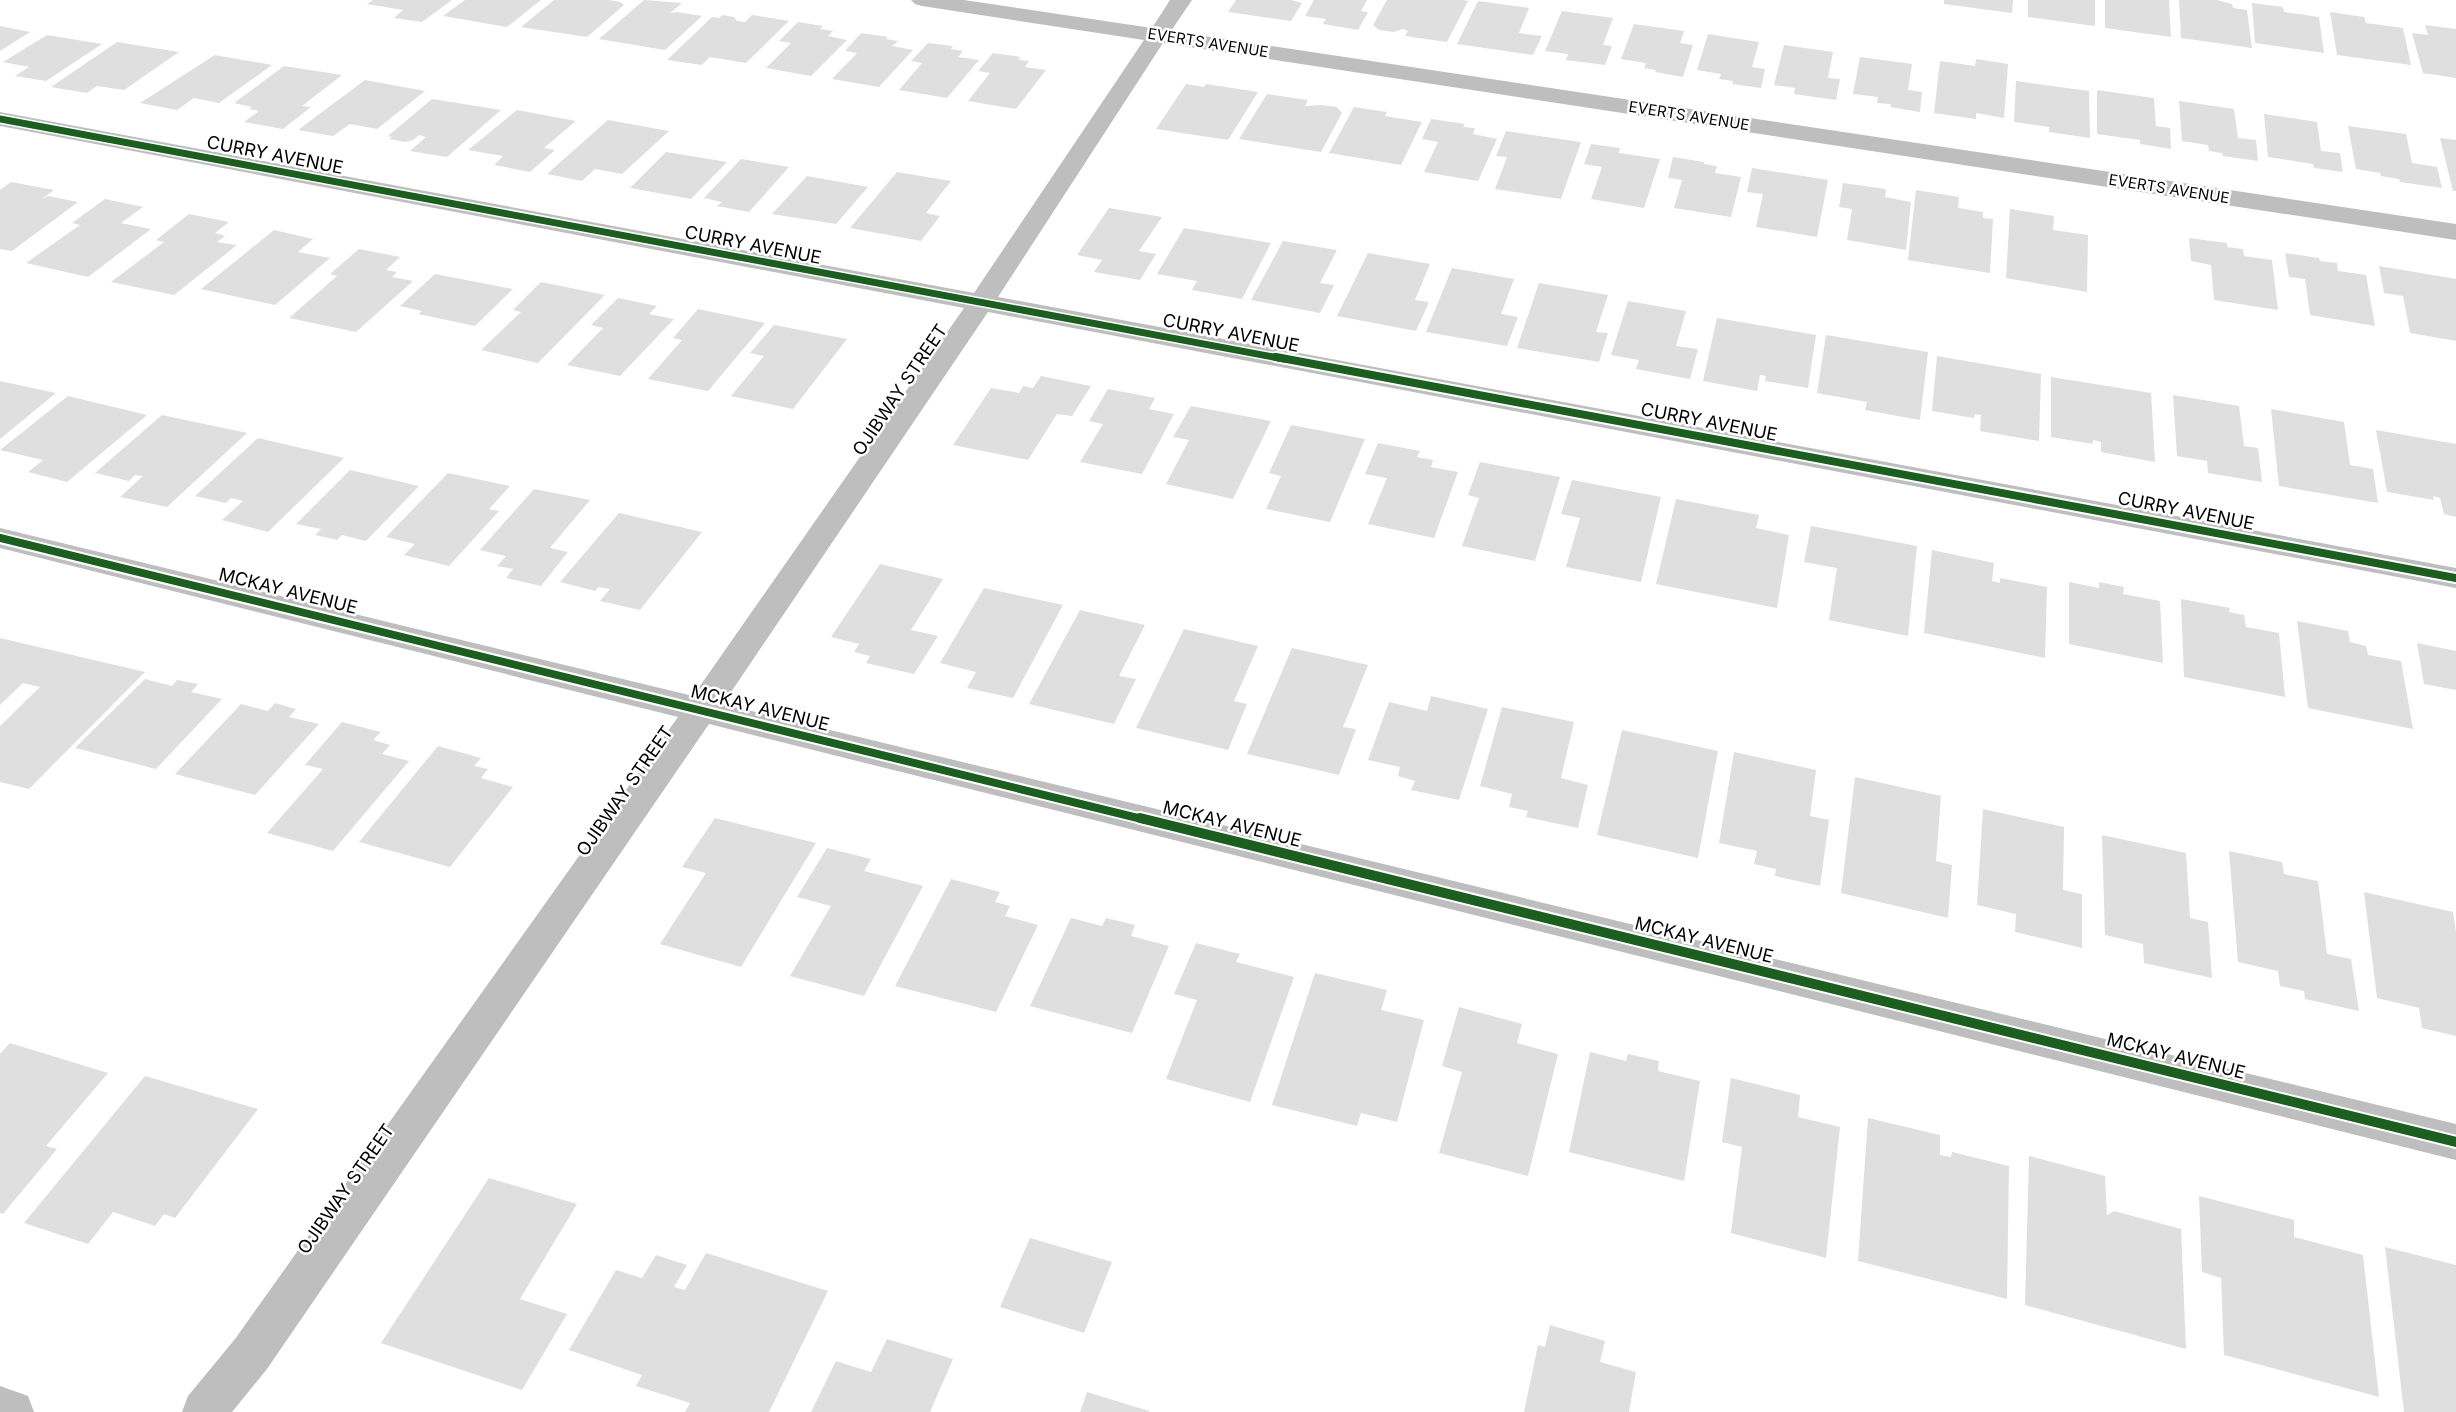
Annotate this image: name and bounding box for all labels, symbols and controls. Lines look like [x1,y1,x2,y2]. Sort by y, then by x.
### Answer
street label: EVERTS AVENUE [1146,24,1270,61]
street label: EVERTS AVENUE [1627,97,1751,134]
street label: CURRY AVENUE [205,131,345,178]
street label: EVERTS AVENUE [2107,170,2231,207]
street label: CURRY AVENUE [683,221,823,268]
street label: CURRY AVENUE [1161,309,1301,356]
street label: OJIBWAY STREET [848,320,951,459]
street label: CURRY AVENUE [1639,398,1779,445]
street label: CURRY AVENUE [2116,487,2256,534]
street label: MCKAY AVENUE [217,563,360,618]
street label: MCKAY AVENUE [689,680,832,735]
street label: OJIBWAY STREET [572,722,677,860]
street label: MCKAY AVENUE [1161,796,1304,851]
street label: MCKAY AVENUE [1633,912,1776,967]
street label: MCKAY AVENUE [2105,1028,2248,1083]
street label: OJIBWAY STREET [293,1120,398,1258]

